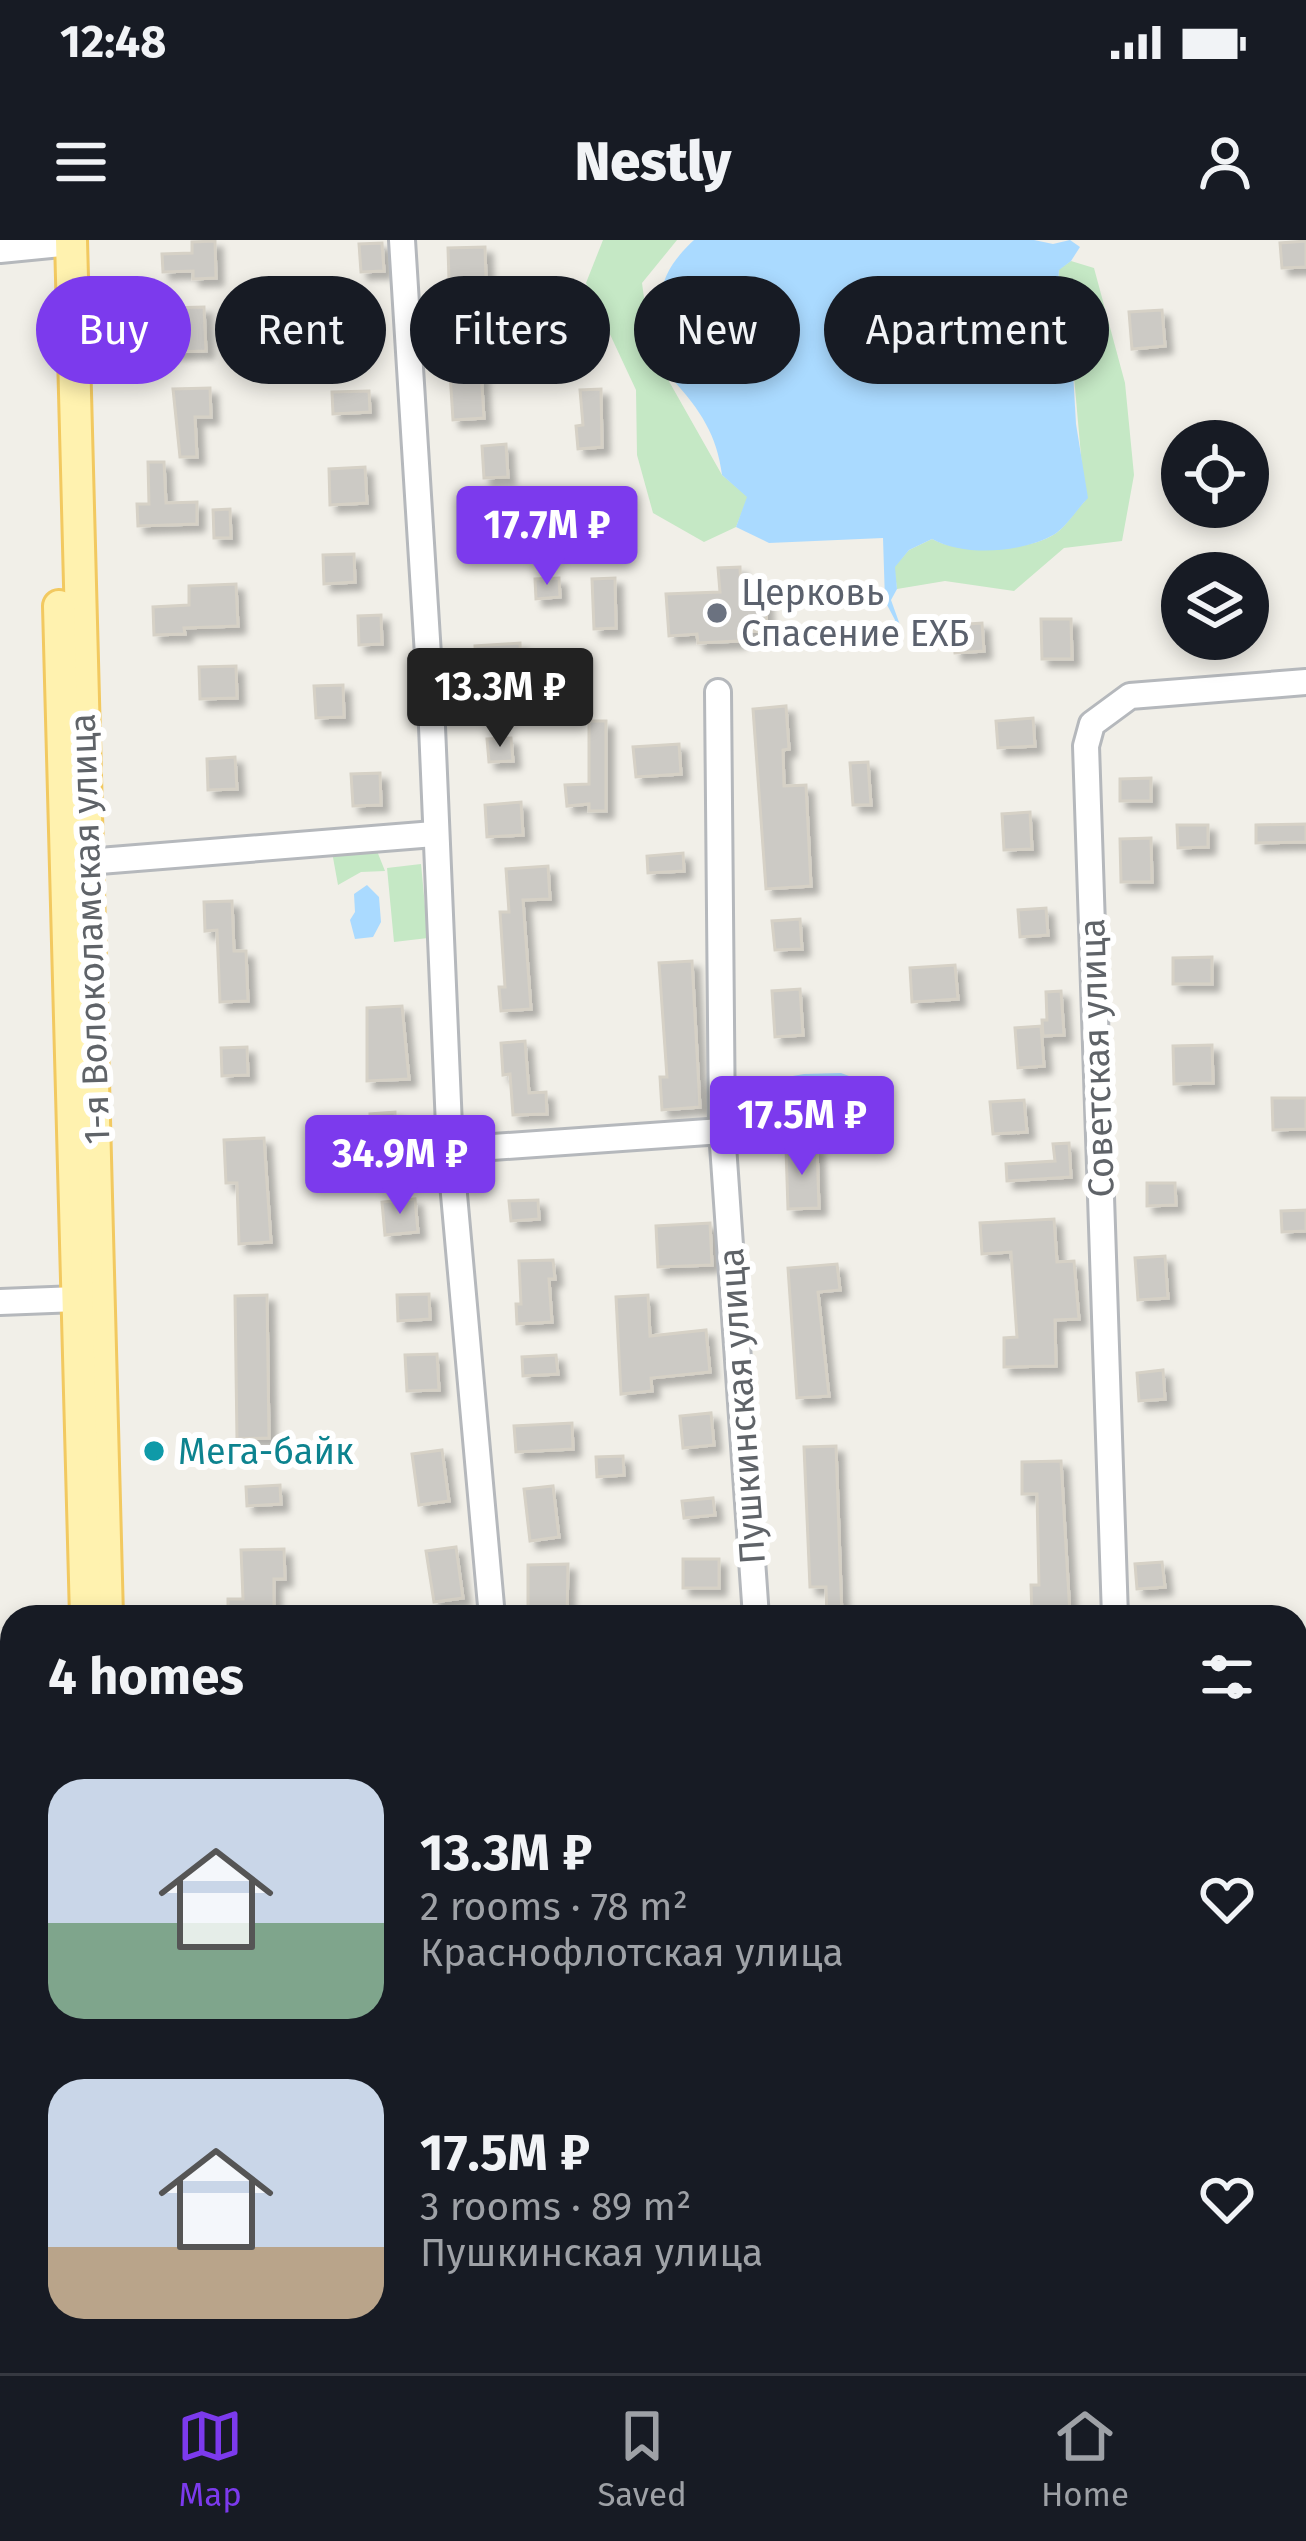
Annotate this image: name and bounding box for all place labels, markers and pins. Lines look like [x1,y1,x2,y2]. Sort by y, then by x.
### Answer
pin: 17.7M ₽ [436,486,658,588]
place label: Церковь Спасение ЕХБ [741,571,969,656]
marker: Церковь Спасение ЕХБ [704,600,730,626]
pin: 13.3M ₽ [389,648,611,750]
pin: 17.5M ₽ [691,1076,913,1178]
pin: 34.9M ₽ [289,1115,511,1217]
place label: Мега-байк [178,1430,354,1474]
marker: Мега-байк [141,1438,167,1464]

